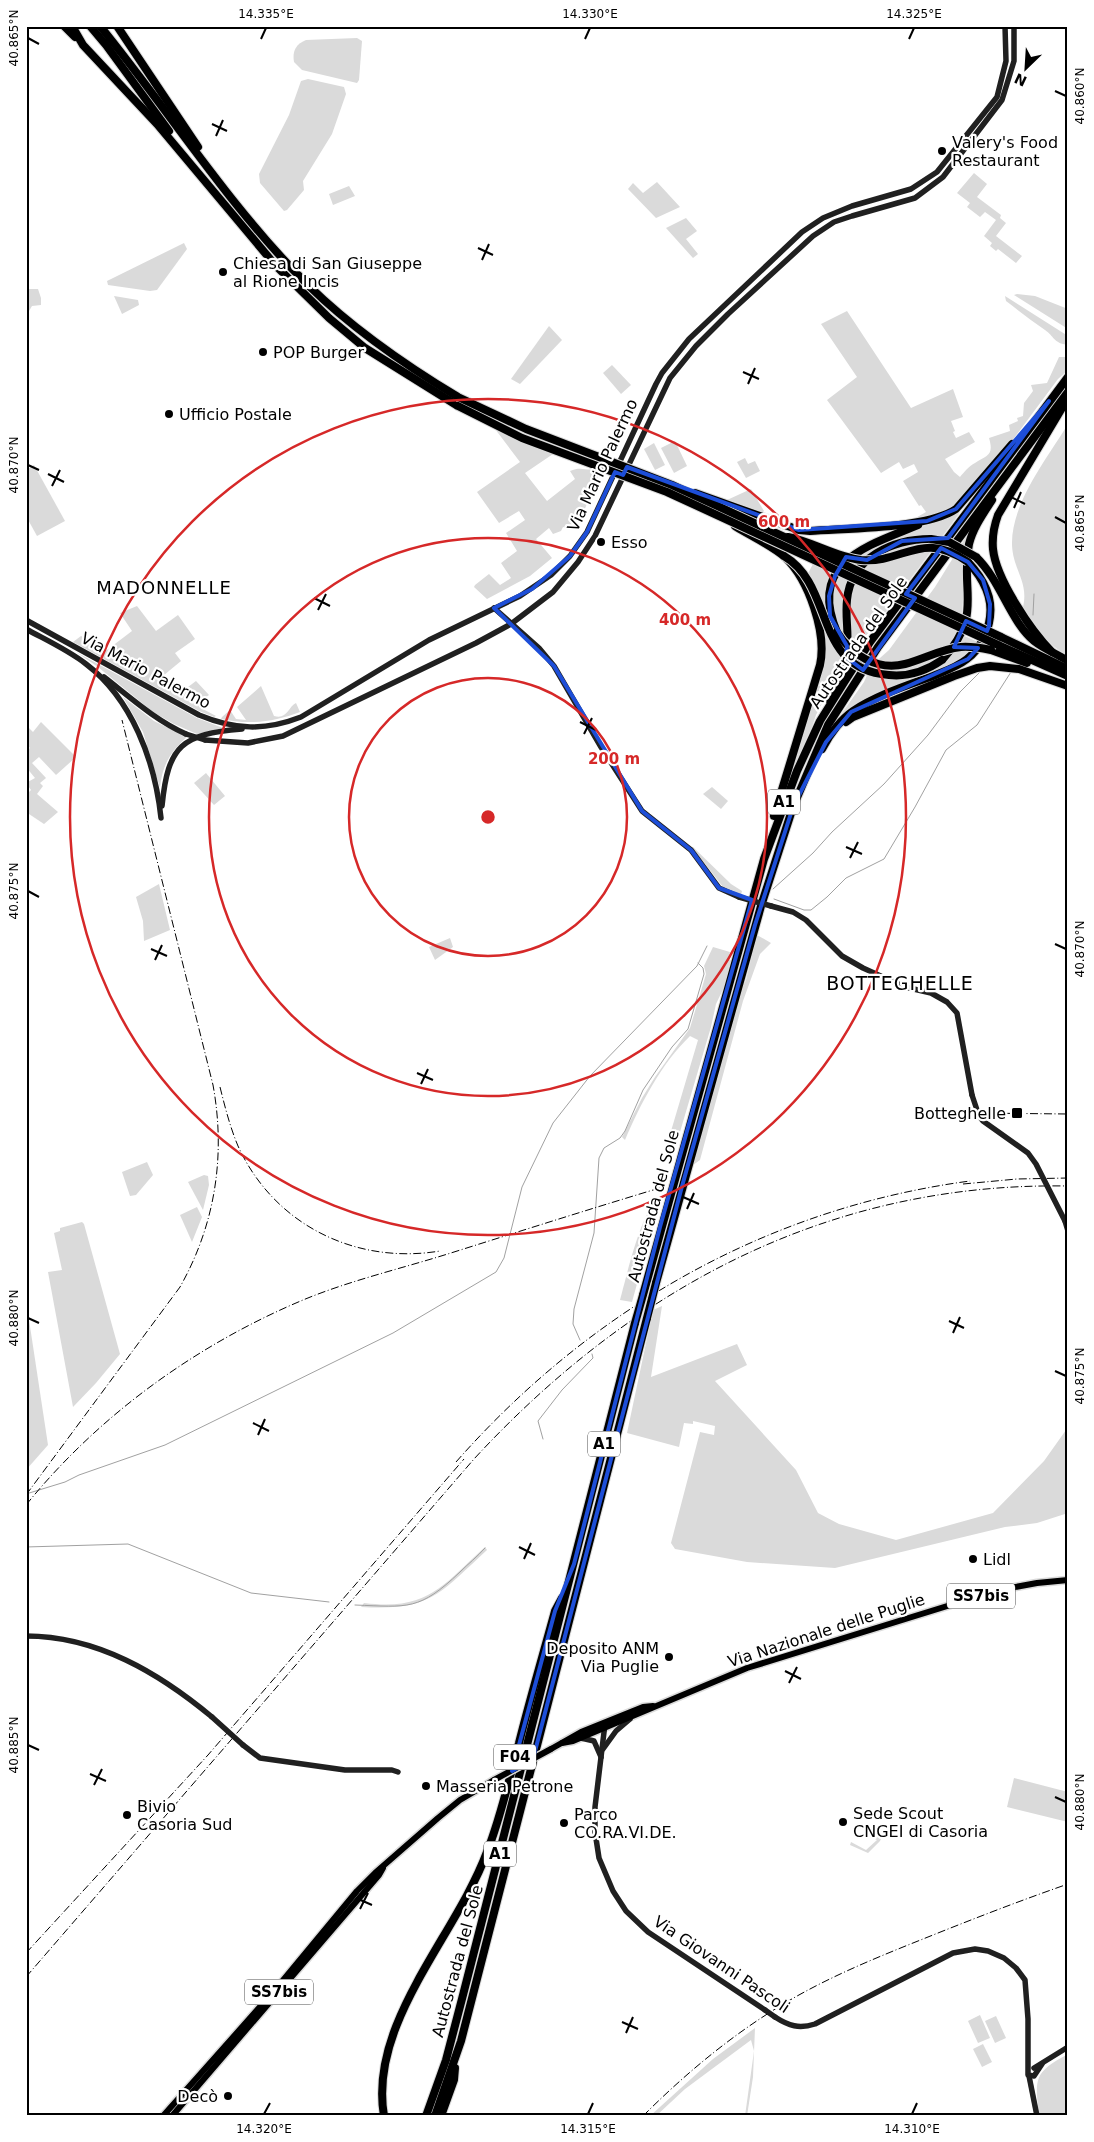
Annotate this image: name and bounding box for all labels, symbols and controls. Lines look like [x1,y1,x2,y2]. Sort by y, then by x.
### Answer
text: 14.335°E [238,7,294,21]
text: 14.330°E [562,7,618,21]
text: 14.325°E [886,7,942,21]
text: 40.865°N [7,10,21,66]
north arrow [1002,42,1052,92]
text: 40.860°N [1073,68,1087,124]
text: N [1012,70,1029,90]
place label: Valery's Food Restaurant [952,133,1058,170]
marker: Valery's Food Restaurant [936,145,948,157]
place label: Chiesa di San Giuseppe al Rione Incis [233,254,422,291]
marker: Chiesa di San Giuseppe al Rione Incis [217,266,229,278]
place label: POP Burger [273,343,364,362]
marker: POP Burger [257,346,269,358]
street label: Via Mario Palermo [563,396,642,535]
place label: Ufficio Postale [179,405,292,424]
marker: Ufficio Postale [163,408,175,420]
text: 40.870°N [7,437,21,493]
text: 40.865°N [1073,495,1087,551]
text: 600 m [758,513,810,531]
place label: Esso [611,533,648,552]
marker: Esso [595,536,607,548]
street label: Autostrada del Sole [806,573,911,712]
district label: MADONNELLE [96,577,232,598]
text: 400 m [659,611,711,629]
street label: Via Mario Palermo [78,628,214,713]
text: 200 m [588,750,640,768]
road number: A1 [768,790,800,814]
centre of rings [479,808,497,826]
text: 40.875°N [7,863,21,919]
text: 40.870°N [1073,921,1087,977]
district label: BOTTEGHELLE [826,972,974,994]
place label: Botteghelle [914,1104,1006,1123]
marker: Botteghelle [1010,1106,1024,1120]
street label: Autostrada del Sole [624,1128,683,1284]
text: 40.880°N [7,1290,21,1346]
text: 40.875°N [1073,1348,1087,1404]
road number: A1 [588,1432,620,1456]
place label: Lidl [983,1550,1011,1569]
marker: Lidl [967,1553,979,1565]
road number: SS7bis [947,1584,1015,1608]
street label: Via Nazionale delle Puglie [725,1590,927,1671]
place label: Deposito ANM Via Puglie [546,1639,659,1676]
marker: Deposito ANM Via Puglie [663,1651,675,1663]
text: 40.885°N [7,1717,21,1773]
road number: F04 [494,1744,536,1770]
text: 40.880°N [1073,1774,1087,1830]
place label: Masseria Petrone [436,1777,573,1796]
marker: Masseria Petrone [420,1780,432,1792]
place label: Bivio Casoria Sud [137,1797,232,1834]
place label: Sede Scout CNGEI di Casoria [853,1804,988,1841]
place label: Parco CO.RA.VI.DE. [574,1805,677,1842]
marker: Bivio Casoria Sud [121,1809,133,1821]
marker: Sede Scout CNGEI di Casoria [837,1816,849,1828]
marker: Parco CO.RA.VI.DE. [558,1817,570,1829]
road number: A1 [484,1842,516,1866]
street label: Autostrada del Sole [428,1883,487,2039]
street label: Via Giovanni Pascoli [650,1912,793,2017]
road number: SS7bis [245,1980,313,2004]
place label: Decò [177,2087,218,2106]
marker: Decò [222,2090,234,2102]
text: 14.320°E [236,2122,292,2136]
text: 14.315°E [560,2122,616,2136]
text: 14.310°E [884,2122,940,2136]

